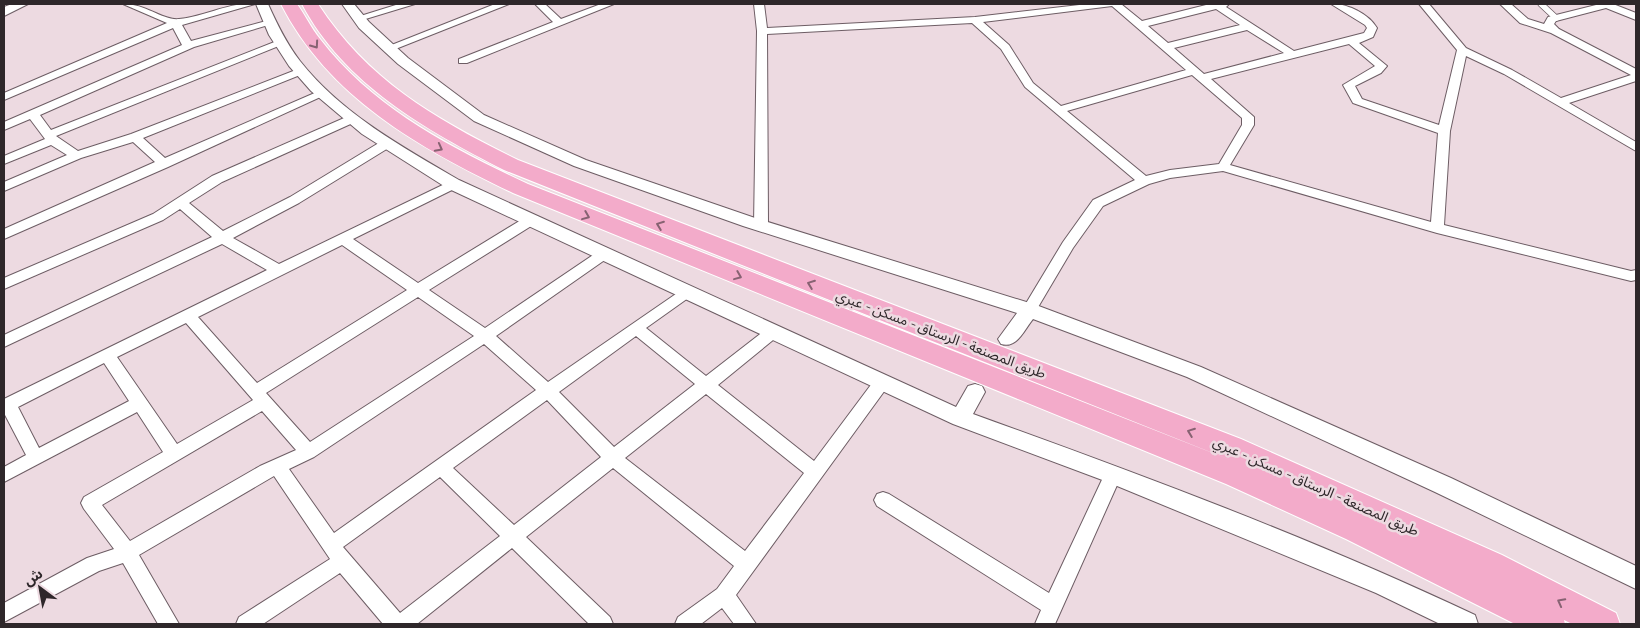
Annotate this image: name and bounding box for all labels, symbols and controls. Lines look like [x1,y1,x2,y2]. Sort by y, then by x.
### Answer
one-way arrow [309,40,318,49]
one-way arrow [434,141,443,151]
one-way arrow [582,211,590,221]
one-way arrow [656,221,665,231]
one-way arrow [733,271,741,281]
one-way arrow [807,280,816,290]
street label: طريق المصنعة - الرستاق - مسكن - عبري [833,285,1049,385]
one-way arrow [1187,427,1196,438]
street label: طريق المصنعة - الرستاق - مسكن - عبري [1209,431,1422,542]
north arrow [15,563,65,613]
text: ش [20,563,46,590]
one-way arrow [1557,598,1566,608]

